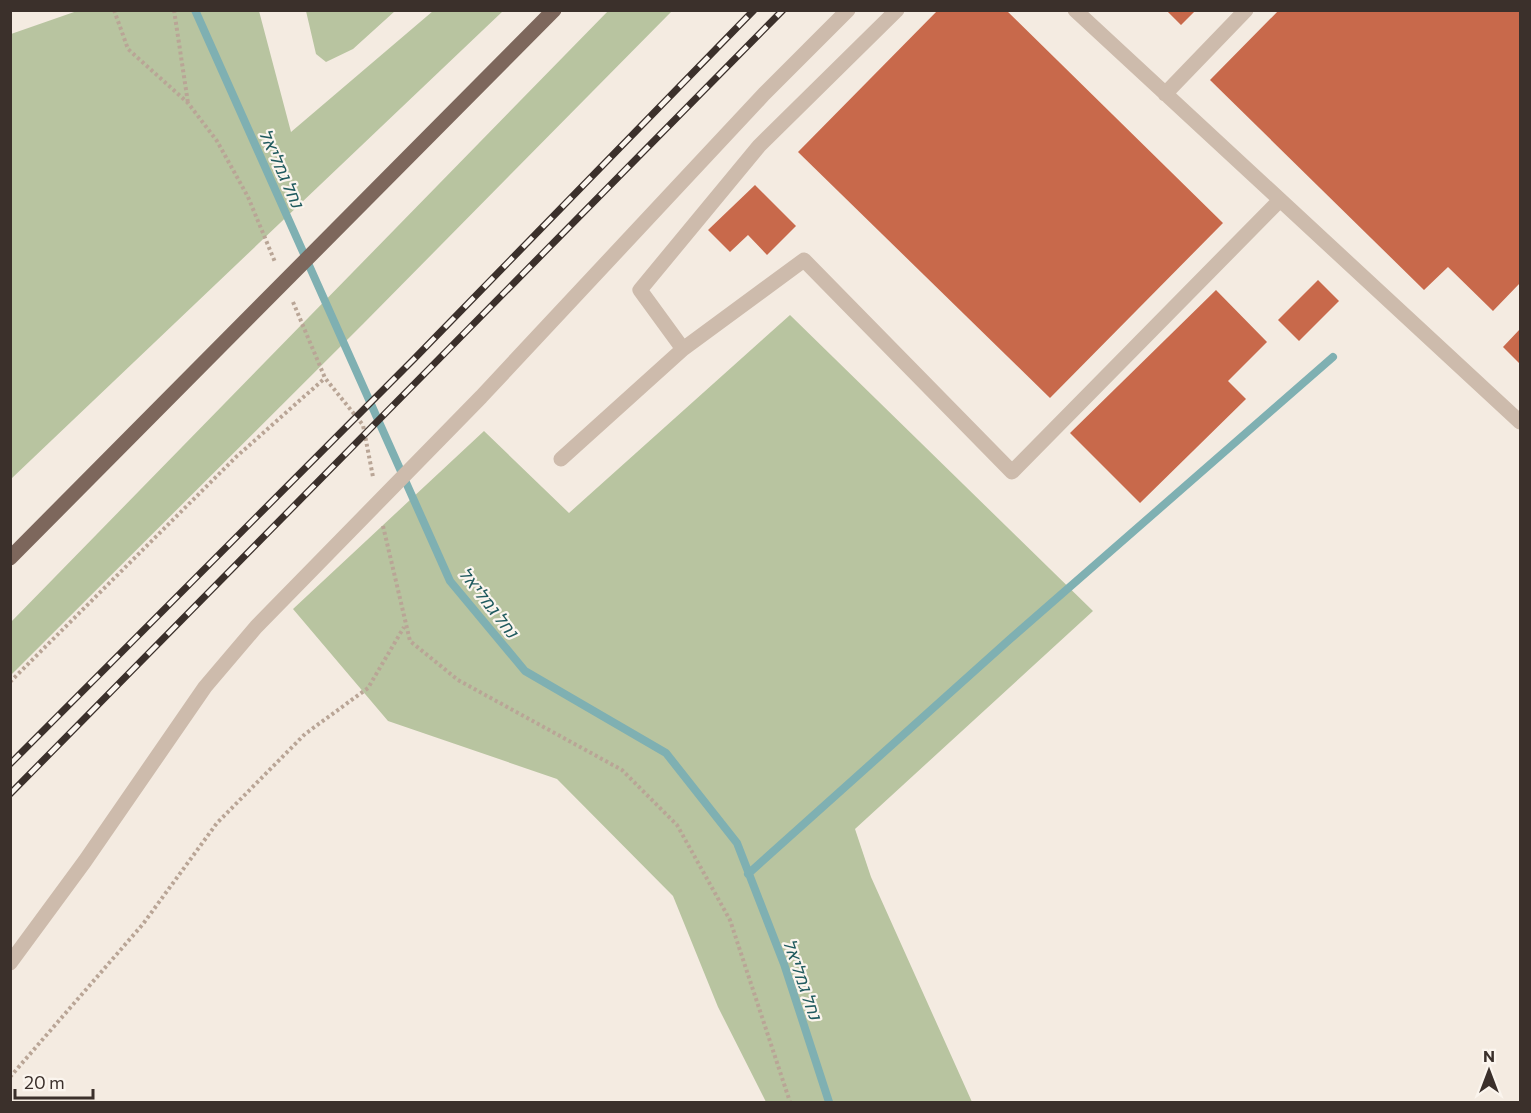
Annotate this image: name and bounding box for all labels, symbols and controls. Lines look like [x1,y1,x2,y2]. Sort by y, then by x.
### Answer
water label: נחל גמליאל [255,125,310,212]
water label: נחל גמליאל [454,562,524,643]
water label: נחל גמליאל [779,936,828,1024]
north arrow [1459,1041,1519,1101]
text: N [1483,1046,1495,1065]
scale bar [15,1062,93,1100]
text: 20 m [24,1071,65,1093]

